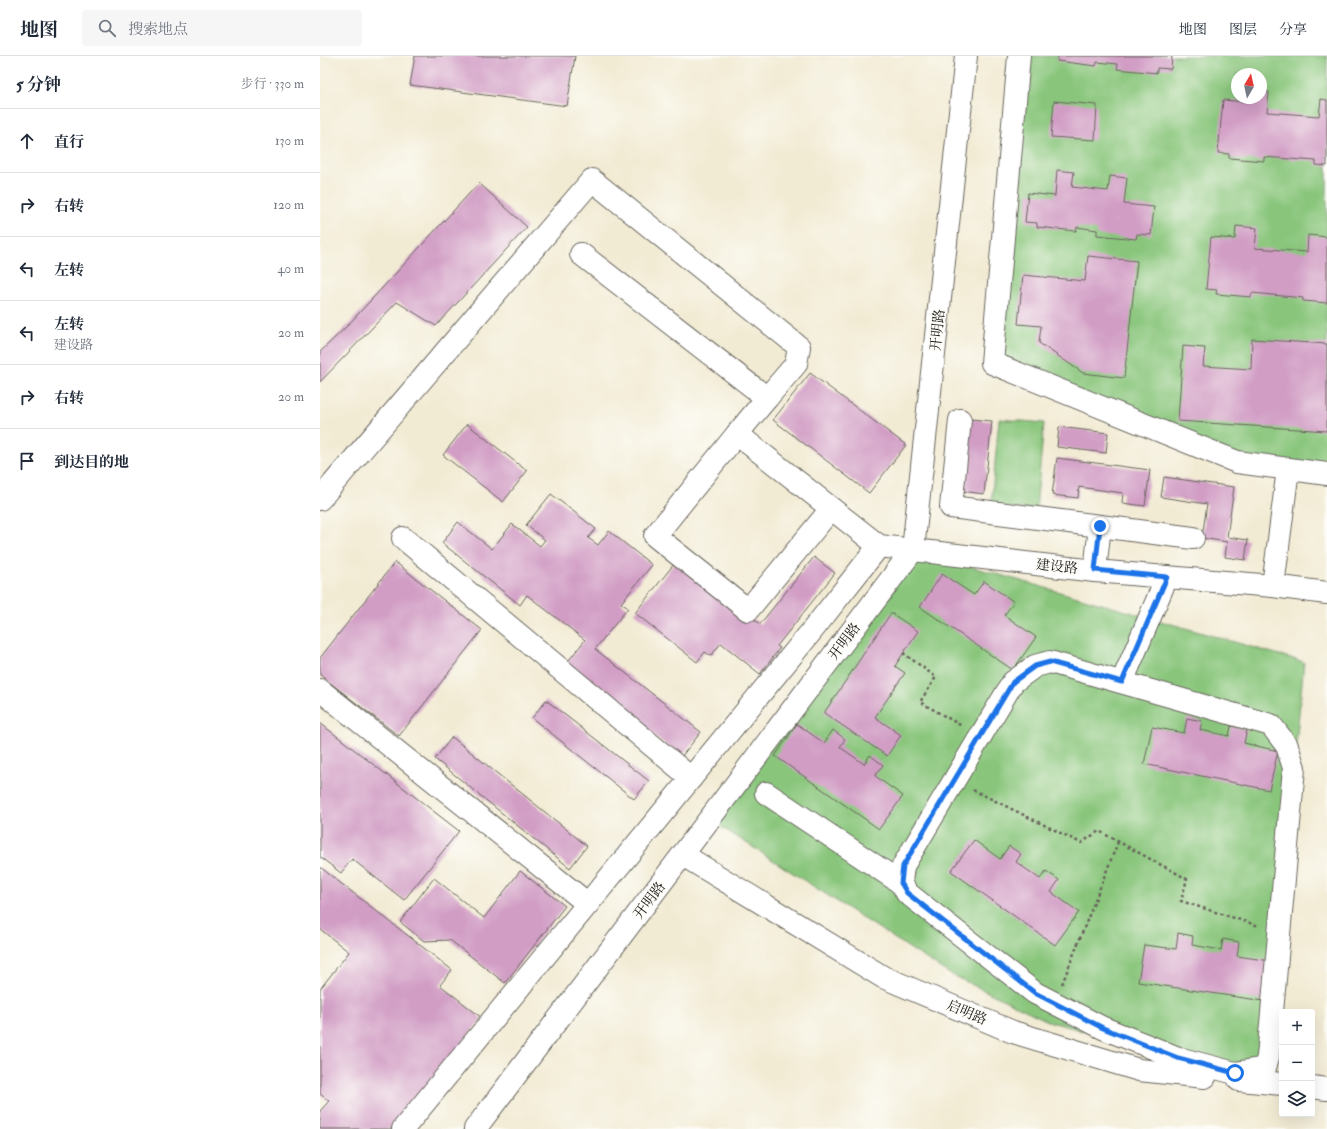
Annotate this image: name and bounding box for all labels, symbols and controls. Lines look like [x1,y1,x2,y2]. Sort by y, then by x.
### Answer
search box [82,10,362,46]
icon: search [96,17,118,39]
text: 地图 [20,18,58,42]
text: 搜索地点 [128,20,188,39]
text: 地图 [1179,21,1207,38]
text: 图层 [1229,21,1257,38]
text: 分享 [1279,21,1307,38]
north arrow [1231,68,1267,104]
text: 5 分钟 [16,74,61,95]
text: 步行 · 330 m [241,76,304,92]
icon: ahead [16,130,38,152]
text: 直行 [54,133,84,152]
text: 130 m [275,133,304,149]
icon: right [16,194,38,216]
text: 右转 [54,197,84,216]
text: 120 m [273,197,304,213]
icon: left [16,258,38,280]
text: 左转 [54,261,84,280]
text: 40 m [278,261,304,277]
street label: 开明路 [927,308,948,352]
text: 左转 [54,315,84,334]
icon: left [16,322,38,344]
text: 20 m [278,325,304,341]
text: 建设路 [54,337,93,353]
icon: right [16,386,38,408]
text: 右转 [54,389,84,408]
text: 20 m [278,389,304,405]
icon: arrive [16,450,38,472]
text: 到达目的地 [54,453,129,472]
route end [1091,517,1109,535]
street label: 建设路 [1035,556,1079,577]
street label: 开明路 [825,619,864,663]
street label: 开明路 [630,878,669,922]
street label: 启明路 [944,996,989,1028]
map controls [1279,1009,1315,1117]
button: + [1279,1009,1315,1045]
button: − [1279,1045,1315,1081]
route start [1226,1064,1244,1082]
button: layers [1279,1081,1315,1117]

